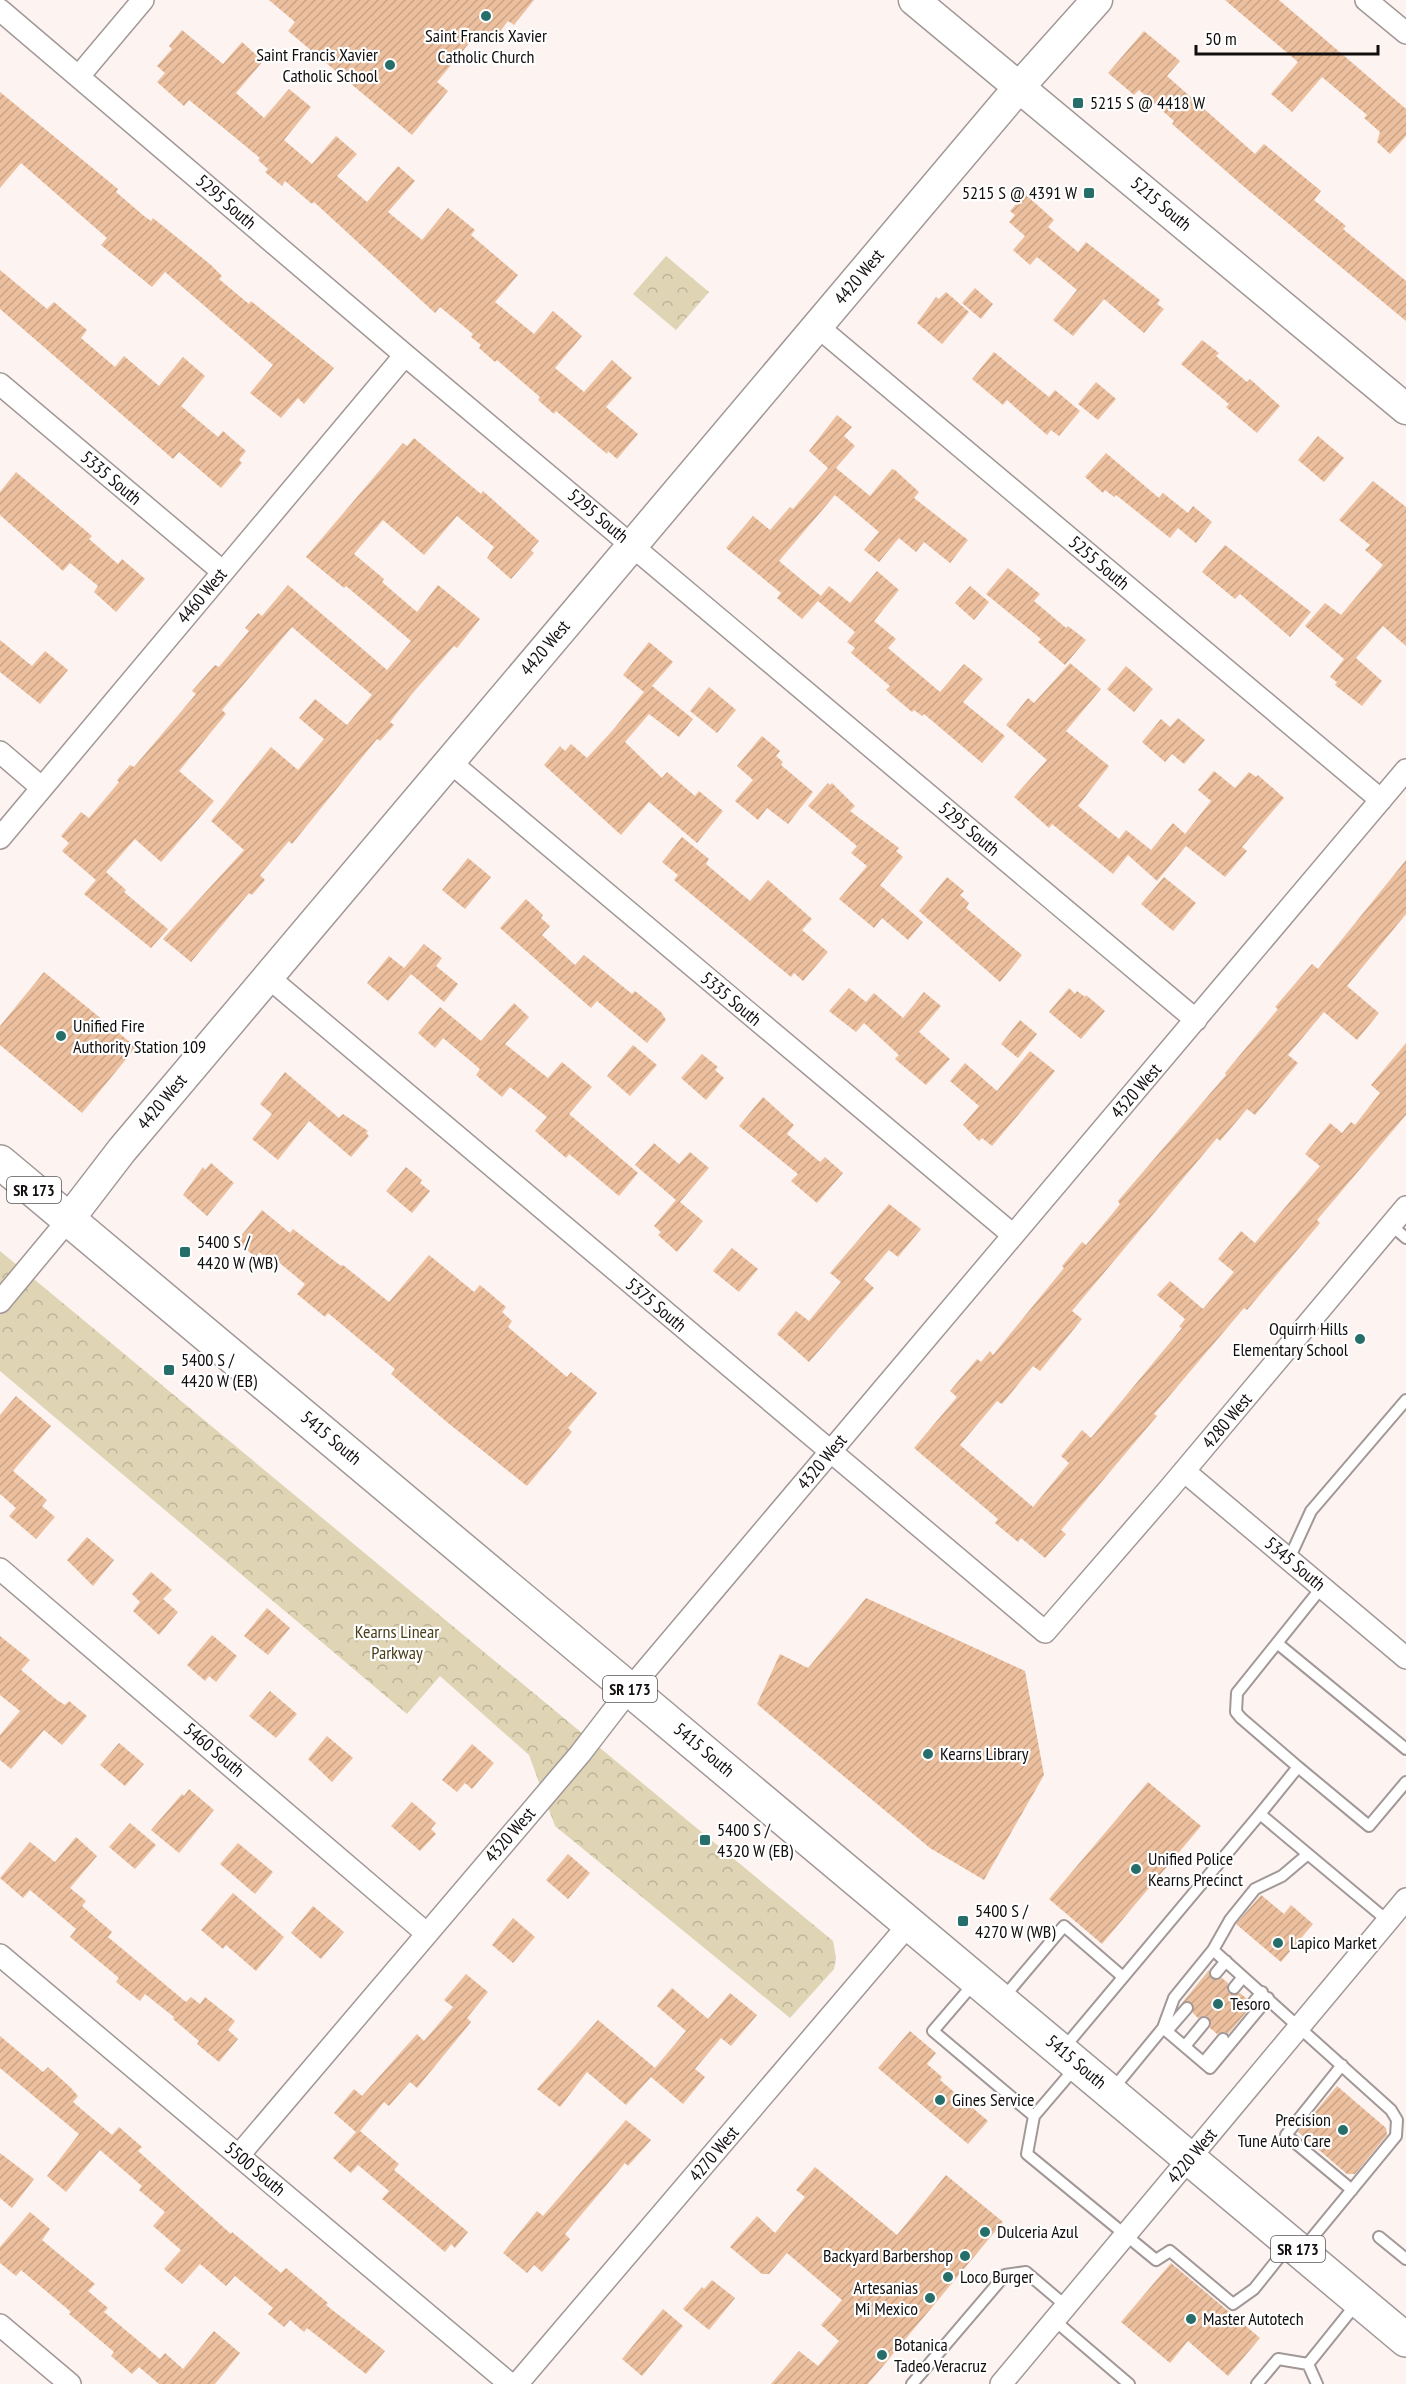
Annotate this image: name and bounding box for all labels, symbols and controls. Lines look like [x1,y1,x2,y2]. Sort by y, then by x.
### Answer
marker: Saint Francis Xavier Catholic Church [479,9,493,23]
scale bar [1196,18,1378,56]
place label: Saint Francis Xavier Catholic Church [425,24,547,68]
text: 50 m [1205,27,1237,50]
place label: Saint Francis Xavier Catholic School [256,43,379,87]
marker: Saint Francis Xavier Catholic School [383,58,397,72]
place label: 5215 S @ 4418 W [1090,91,1205,114]
marker: 5215 S @ 4418 W [1071,96,1085,110]
street label: 5295 South [191,169,261,234]
street label: 5215 South [1126,172,1196,236]
place label: 5215 S @ 4391 W [962,181,1077,204]
marker: 5215 S @ 4391 W [1082,186,1096,200]
street label: 4420 West [829,244,889,309]
street label: 5335 South [76,446,146,510]
street label: 5295 South [563,484,633,548]
street label: 5255 South [1064,531,1134,595]
street label: 4460 West [172,563,232,628]
street label: 4420 West [515,615,575,680]
street label: 5295 South [934,797,1004,861]
street label: 5335 South [696,967,766,1031]
place label: Unified Fire Authority Station 109 [73,1014,206,1058]
marker: Unified Fire Authority Station 109 [54,1029,68,1043]
street label: 4320 West [1105,1058,1166,1123]
street label: 4420 West [132,1069,192,1134]
road number: SR 173 [7,1177,61,1203]
place label: 5400 S / 4420 W (WB) [197,1230,278,1274]
marker: 5400 S / 4420 W (WB) [178,1245,192,1259]
street label: 5375 South [621,1273,691,1337]
place label: Oquirrh Hills Elementary School [1233,1317,1349,1361]
marker: Oquirrh Hills Elementary School [1353,1332,1367,1346]
place label: 5400 S / 4420 W (EB) [181,1348,258,1392]
marker: 5400 S / 4420 W (EB) [162,1363,176,1377]
street label: 4280 West [1197,1388,1257,1453]
street label: 5415 South [296,1406,366,1470]
street label: 4320 West [792,1429,852,1494]
street label: 5345 South [1260,1532,1330,1596]
park label: Kearns Linear Parkway [355,1620,439,1664]
road number: SR 173 [603,1676,657,1702]
street label: 5460 South [179,1718,249,1782]
street label: 5415 South [669,1718,739,1782]
place label: Kearns Library [940,1742,1029,1765]
marker: Kearns Library [921,1747,935,1761]
street label: 4320 West [479,1802,540,1867]
place label: 5400 S / 4320 W (EB) [717,1818,794,1862]
marker: 5400 S / 4320 W (EB) [698,1833,712,1847]
place label: Unified Police Kearns Precinct [1148,1847,1243,1891]
marker: Unified Police Kearns Precinct [1129,1862,1143,1876]
place label: 5400 S / 4270 W (WB) [975,1899,1056,1943]
marker: 5400 S / 4270 W (WB) [956,1914,970,1928]
place label: Lapico Market [1290,1931,1377,1954]
marker: Lapico Market [1271,1936,1285,1950]
place label: Tesoro [1230,1992,1270,2015]
marker: Tesoro [1211,1997,1225,2011]
street label: 5415 South [1041,2030,1111,2094]
place label: Gines Service [952,2088,1035,2111]
marker: Gines Service [933,2093,947,2107]
place label: Precision Tune Auto Care [1238,2108,1331,2152]
street label: 4270 West [684,2121,744,2186]
street label: 4220 West [1162,2123,1222,2188]
marker: Precision Tune Auto Care [1336,2123,1350,2137]
street label: 5500 South [220,2137,290,2201]
place label: Dulceria Azul [997,2220,1079,2243]
marker: Dulceria Azul [978,2225,992,2239]
road number: SR 173 [1271,2236,1325,2262]
place label: Backyard Barbershop [823,2244,953,2267]
marker: Backyard Barbershop [958,2249,972,2263]
place label: Loco Burger [960,2265,1034,2288]
marker: Loco Burger [941,2270,955,2284]
place label: Artesanias Mi Mexico [854,2276,918,2320]
marker: Artesanias Mi Mexico [923,2291,937,2305]
place label: Master Autotech [1203,2307,1304,2330]
marker: Master Autotech [1184,2312,1198,2326]
place label: Botanica Tadeo Veracruz [894,2333,987,2377]
marker: Botanica Tadeo Veracruz [875,2348,889,2362]

